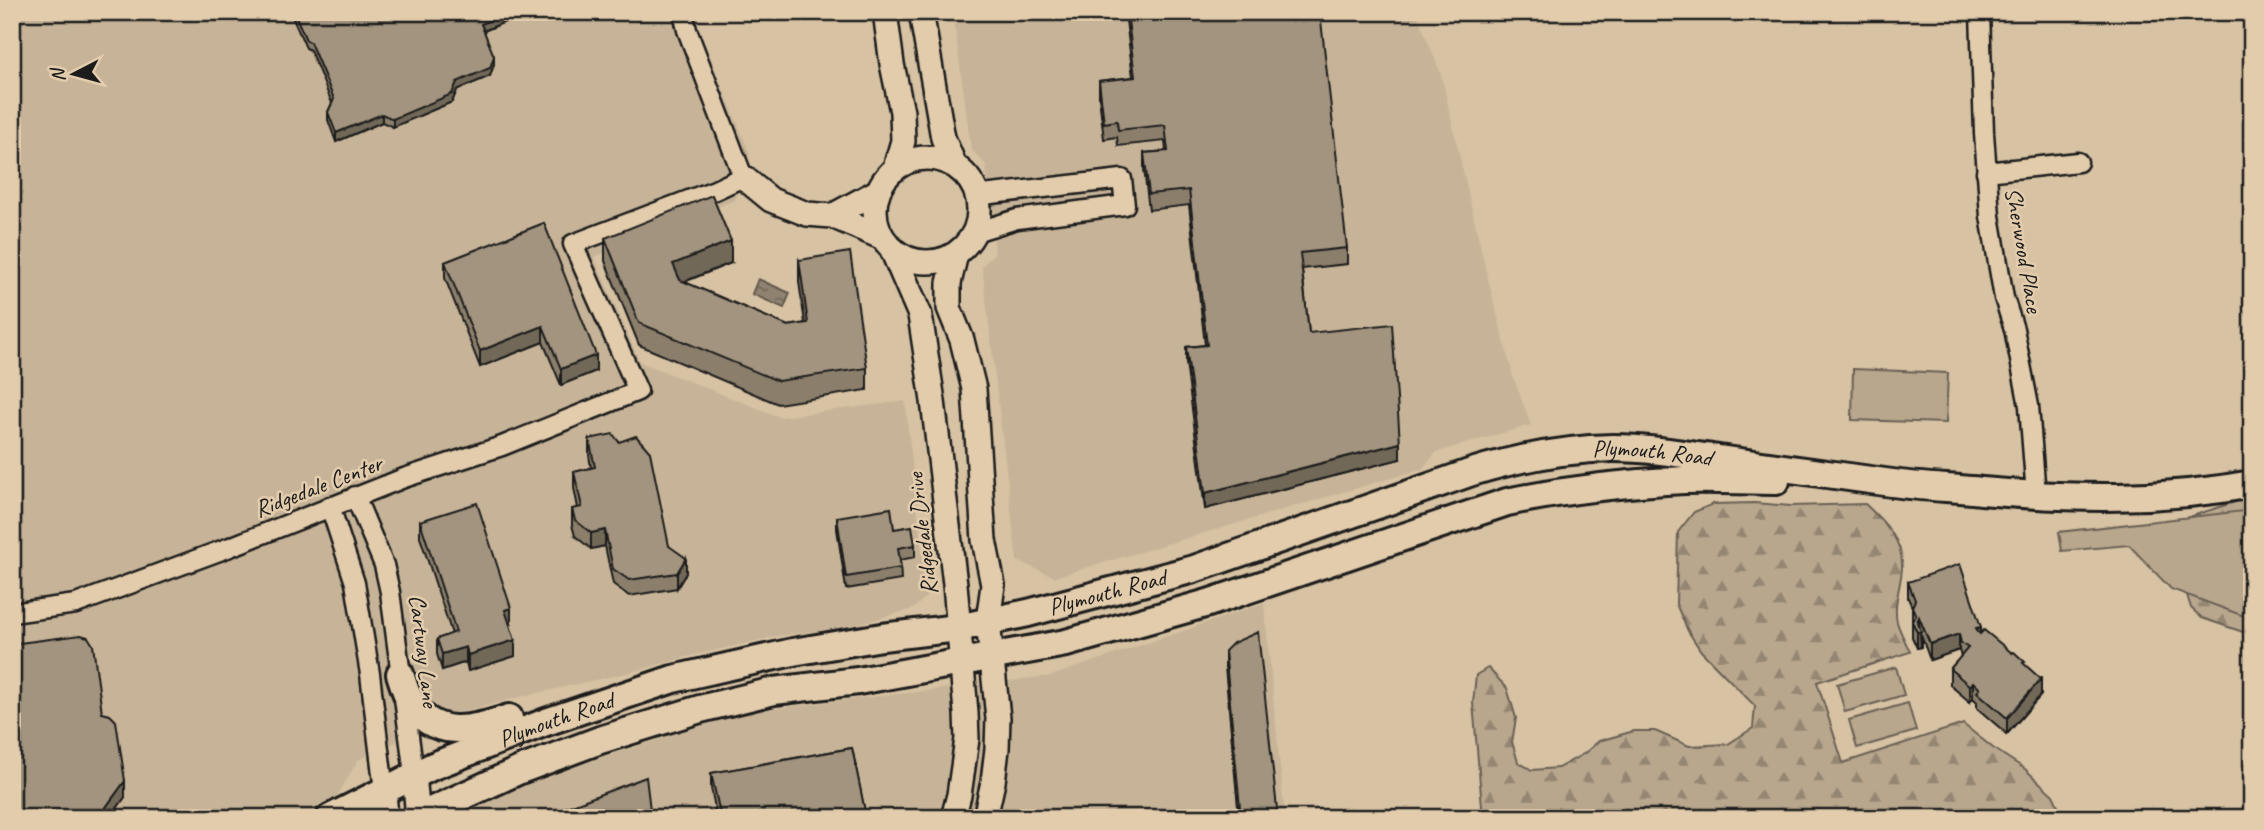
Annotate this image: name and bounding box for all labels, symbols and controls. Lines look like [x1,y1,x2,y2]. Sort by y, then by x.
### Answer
north arrow [38,38,108,108]
text: N [45,65,71,83]
street label: Sherwood Place [1998,185,2050,317]
street label: Plymouth Road [1591,433,1718,473]
street label: Ridgedale Center [250,447,388,524]
street label: Ridgedale Drive [899,469,944,597]
street label: Plymouth Road [1045,561,1173,622]
street label: Cartway Lane [402,593,446,711]
street label: Plymouth Road [494,684,621,754]

